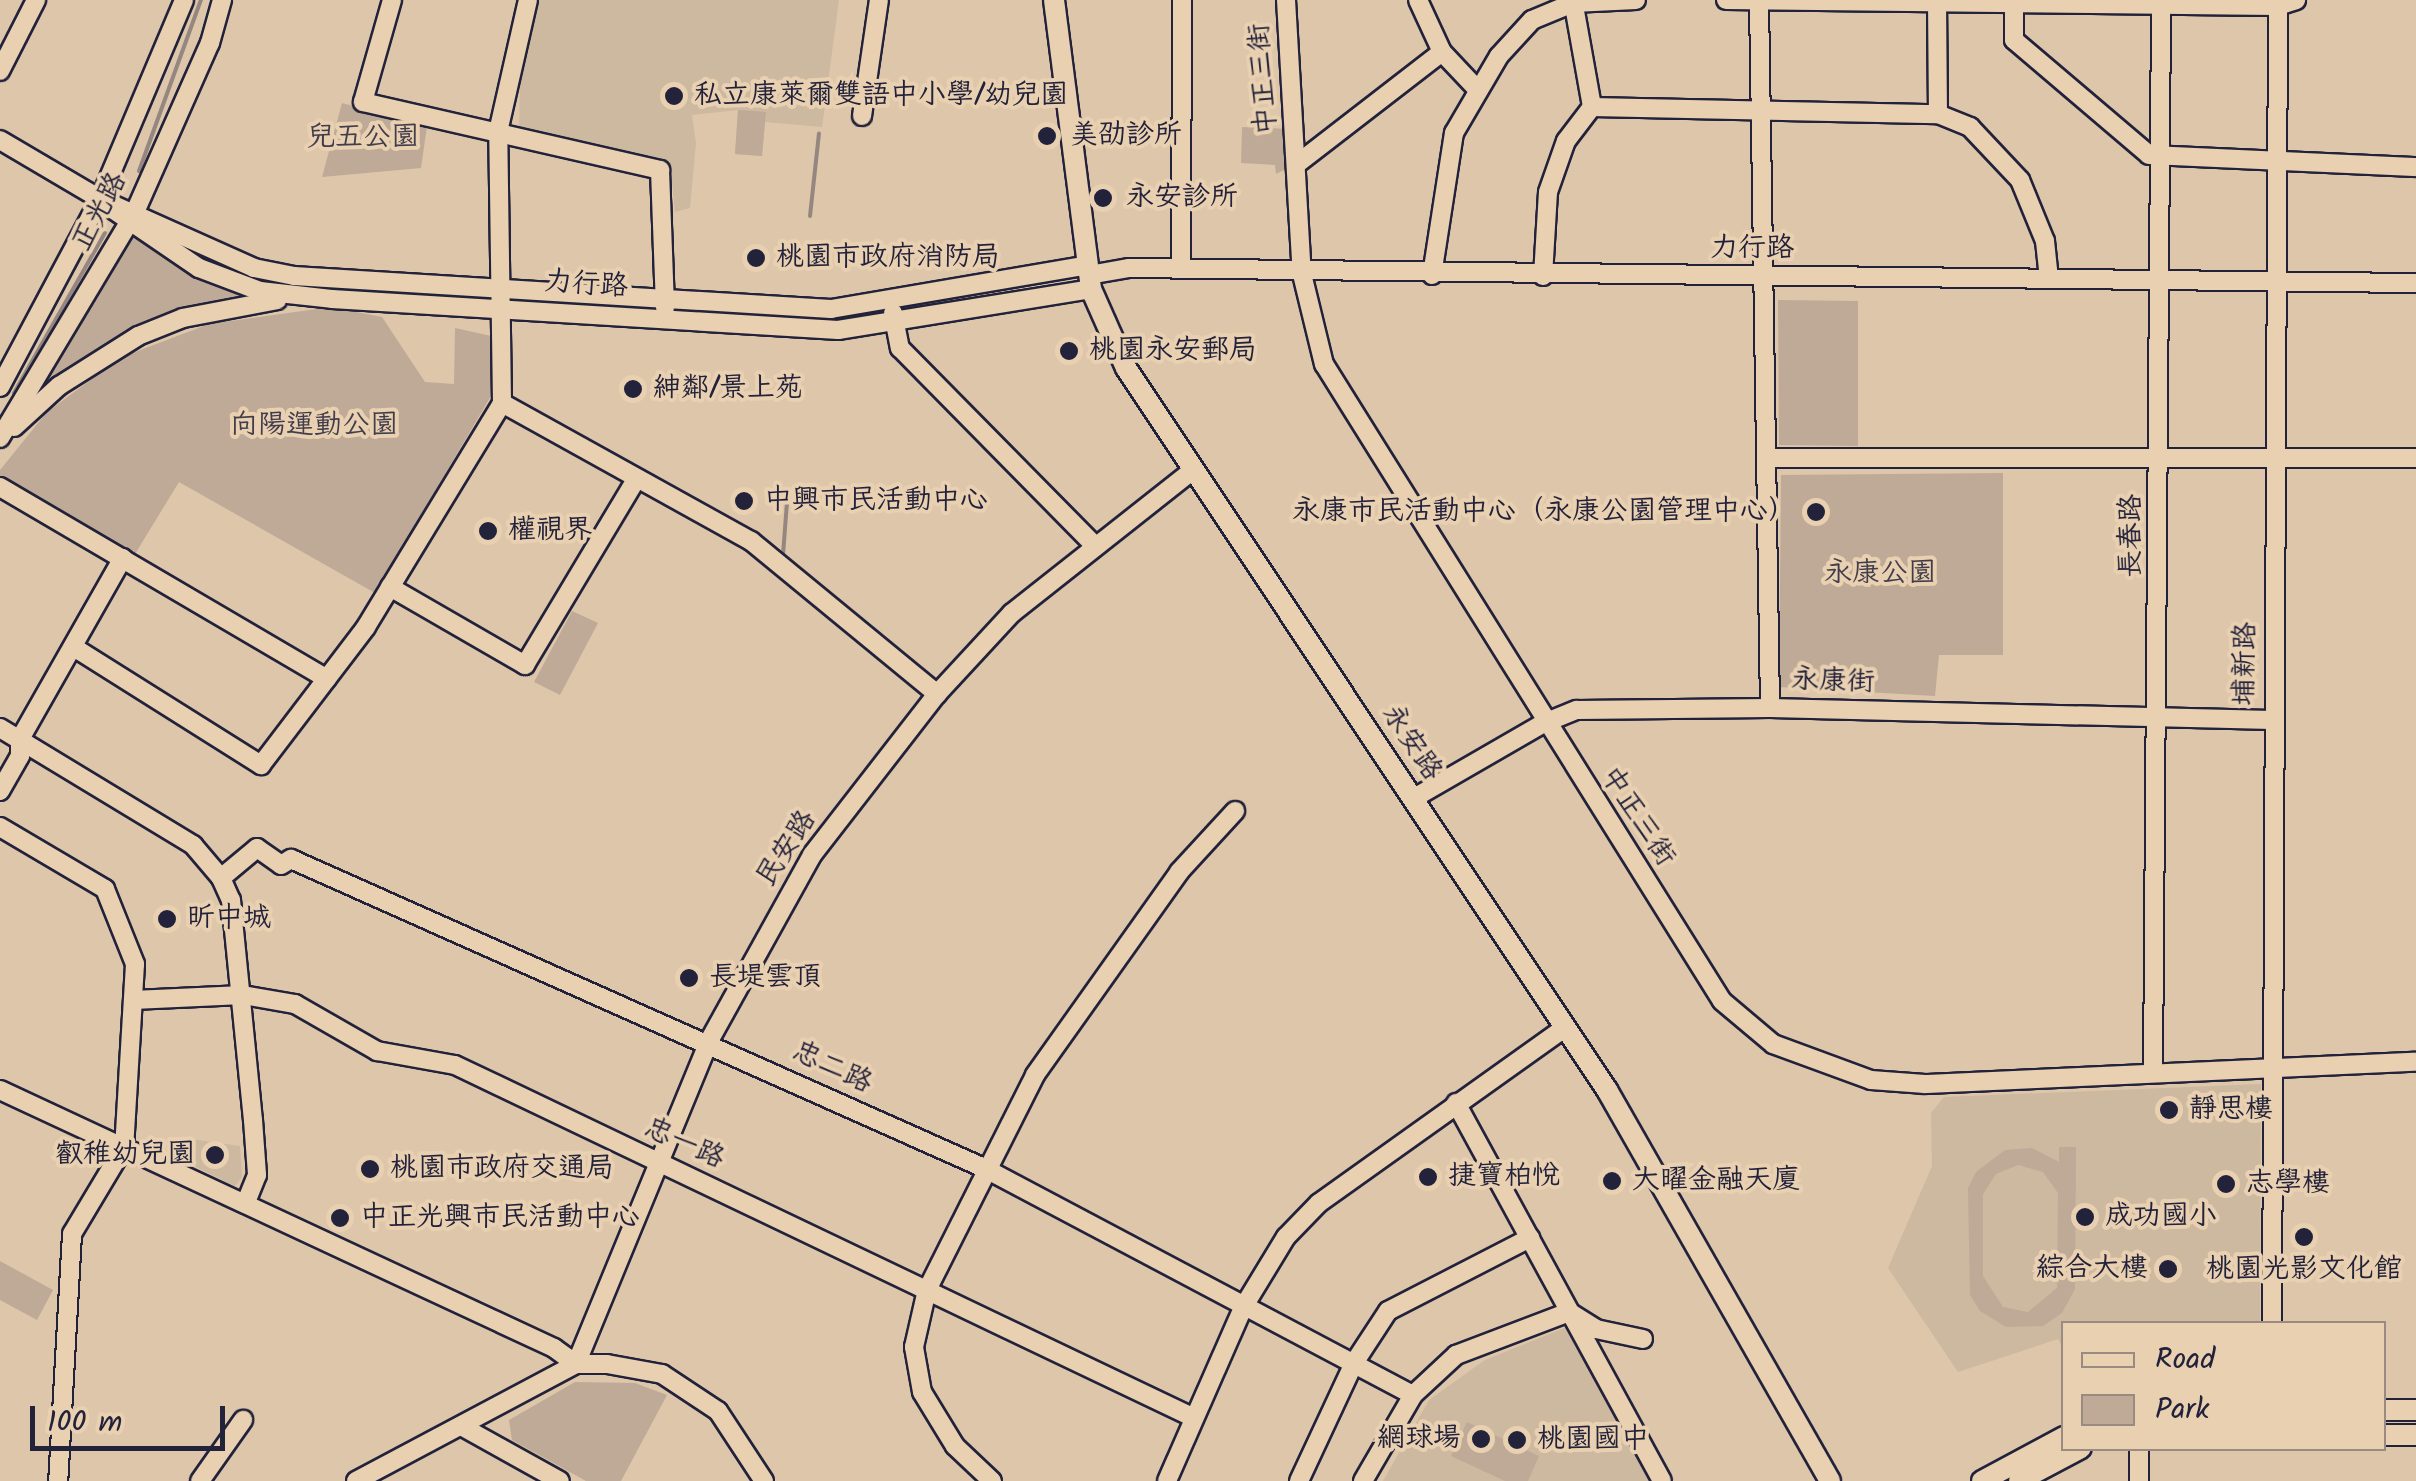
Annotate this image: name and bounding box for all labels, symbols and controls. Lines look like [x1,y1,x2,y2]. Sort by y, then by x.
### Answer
street label: 中正三街 [1243,22,1285,136]
place label: 私立康萊爾雙語中小學/幼兒園 [694,79,1068,113]
marker: 私立康萊爾雙語中小學/幼兒園 [663,85,685,107]
place label: 美劭診所 [1070,119,1182,153]
park label: 兒五公園 [307,121,419,155]
marker: 美劭診所 [1034,123,1060,149]
street label: 正光路 [65,167,135,257]
place label: 永安診所 [1126,181,1238,215]
marker: 永安診所 [1090,185,1116,211]
street label: 力行路 [1710,232,1794,266]
place label: 桃園市政府消防局 [776,241,1000,275]
marker: 桃園市政府消防局 [745,247,767,269]
street label: 力行路 [543,265,629,305]
place label: 桃園永安郵局 [1089,334,1257,368]
marker: 桃園永安郵局 [1058,340,1080,362]
place label: 紳鄰/景上苑 [653,372,803,406]
marker: 紳鄰/景上苑 [622,378,644,400]
park label: 向陽運動公園 [230,409,398,443]
place label: 中興市民活動中心 [764,484,988,518]
marker: 中興市民活動中心 [733,490,755,512]
street label: 長春路 [2115,494,2149,578]
place label: 永康市民活動中心（永康公園管理中心） [1292,495,1796,529]
marker: 永康市民活動中心（永康公園管理中心） [1805,501,1827,523]
place label: 權視界 [508,514,592,548]
marker: 權視界 [477,520,499,542]
park label: 永康公園 [1824,557,1936,591]
street label: 埔新路 [2228,622,2264,706]
street label: 永康街 [1790,664,1876,700]
street label: 永安路 [1374,699,1448,787]
street label: 中正三街 [1592,761,1682,873]
street label: 民安路 [750,805,824,893]
place label: 昕中城 [187,902,271,936]
marker: 昕中城 [156,908,178,930]
place label: 長堤雲頂 [709,961,821,995]
marker: 長堤雲頂 [678,967,700,989]
street label: 忠二路 [787,1035,877,1101]
place label: 靜思樓 [2189,1093,2273,1127]
marker: 靜思樓 [2158,1099,2180,1121]
street label: 忠一路 [639,1112,729,1176]
place label: 叡稚幼兒園 [55,1138,195,1172]
marker: 叡稚幼兒園 [204,1144,226,1166]
place label: 桃園市政府交通局 [390,1152,614,1186]
marker: 桃園市政府交通局 [359,1158,381,1180]
place label: 捷寶柏悅 [1448,1160,1560,1194]
place label: 大曜金融天廈 [1632,1164,1800,1198]
marker: 捷寶柏悅 [1417,1166,1439,1188]
place label: 志學樓 [2246,1167,2330,1201]
marker: 大曜金融天廈 [1601,1170,1623,1192]
marker: 志學樓 [2215,1173,2237,1195]
place label: 成功國小 [2105,1200,2217,1234]
place label: 中正光興市民活動中心 [360,1201,640,1235]
marker: 成功國小 [2074,1206,2096,1228]
marker: 中正光興市民活動中心 [329,1207,351,1229]
marker: 桃園光影文化館 [2293,1226,2315,1248]
place label: 綜合大樓 [2036,1252,2148,1286]
place label: 桃園光影文化館 [2206,1253,2402,1287]
marker: 綜合大樓 [2157,1258,2179,1280]
legend [2061,1321,2386,1451]
text: Road [2155,1336,2215,1384]
scale bar [35,1386,230,1448]
text: Park [2155,1386,2209,1434]
text: 100 m [47,1399,122,1447]
place label: 網球場 [1377,1422,1461,1456]
place label: 桃園國中 [1537,1423,1649,1457]
marker: 網球場 [1470,1428,1492,1450]
marker: 桃園國中 [1506,1429,1528,1451]

